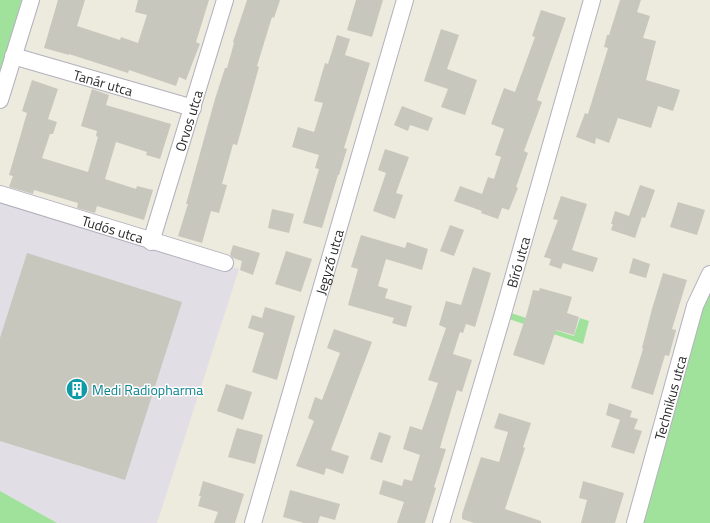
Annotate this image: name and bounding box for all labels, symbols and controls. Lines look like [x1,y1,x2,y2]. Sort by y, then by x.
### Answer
street label: Tanár utca [71,64,136,101]
street label: Orvos utca [169,87,207,154]
street label: Tudós utca [79,209,146,248]
street label: Jegyző utca [309,227,348,297]
street label: Bíró utca [500,234,535,290]
street label: Technikus utca [648,353,691,442]
building icon: Medi Radiopharma [64,376,90,402]
place label: Medi Radiopharma [92,379,203,400]

